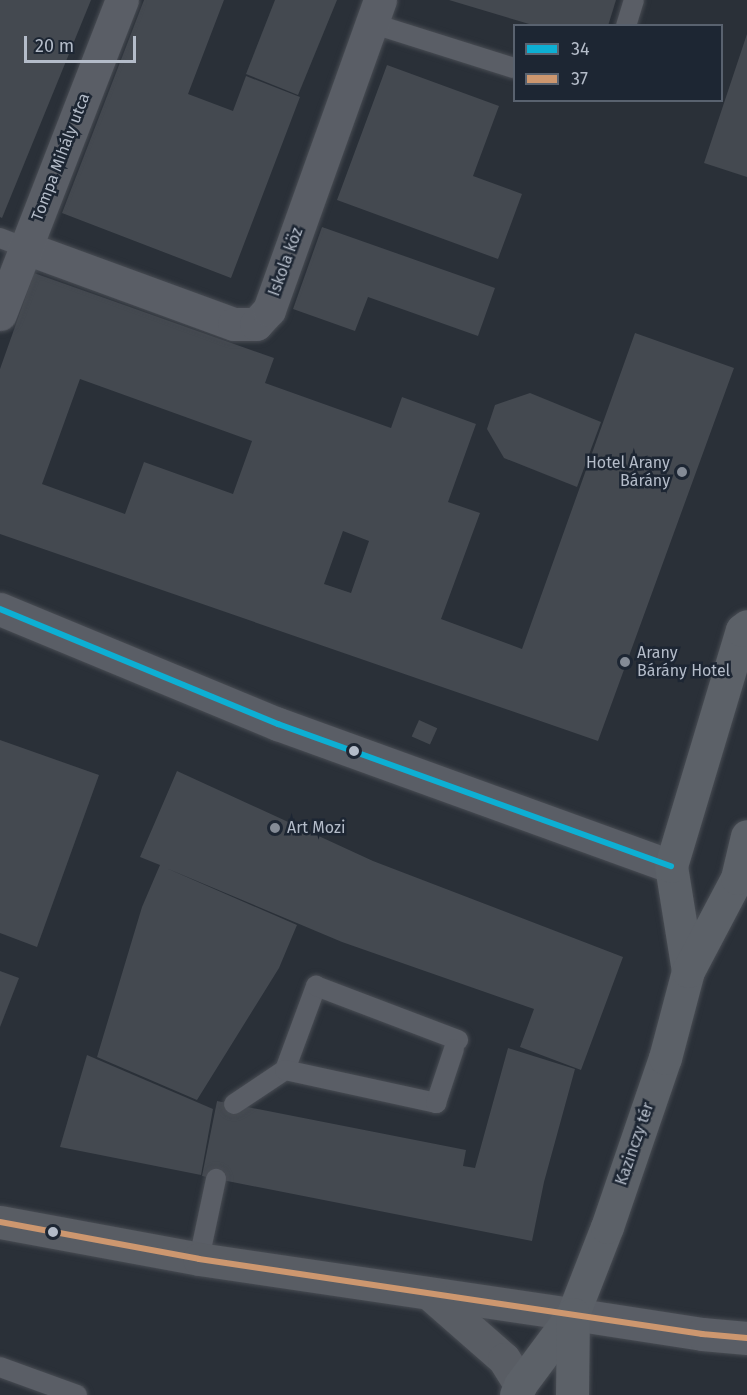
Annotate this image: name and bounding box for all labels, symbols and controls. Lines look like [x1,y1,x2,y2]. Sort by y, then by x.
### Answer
scale bar [27,24,140,62]
legend [513,24,723,102]
text: 20 m [35,35,74,57]
text: 34 [571,38,589,60]
text: 37 [571,68,588,90]
street label: Tompa Mihály utca [28,90,94,224]
street label: Iskola köz [265,225,307,299]
place label: Hotel Arany Bárány [586,453,670,491]
marker: Hotel Arany Bárány [675,465,689,479]
place label: Arany Bárány Hotel [637,643,730,681]
marker: Arany Bárány Hotel [618,655,632,669]
unlabelled marker [348,745,360,757]
place label: Art Mozi [287,818,346,838]
marker: Art Mozi [268,821,282,835]
street label: Kazinczy tér [612,1100,658,1188]
unlabelled marker [47,1226,59,1238]

